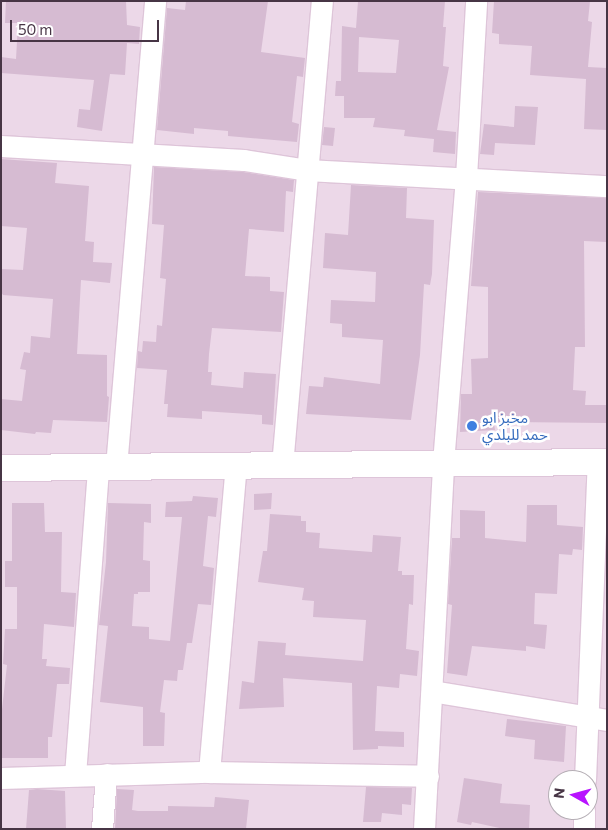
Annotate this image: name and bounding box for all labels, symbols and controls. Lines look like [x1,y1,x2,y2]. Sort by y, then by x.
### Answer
scale bar [12,10,161,42]
text: 50 m [18,20,52,38]
place label: مخبز ابو حمد للبلدي [482,408,548,443]
marker: مخبز ابو حمد للبلدي [466,420,478,432]
north arrow [548,770,598,820]
text: N [550,787,568,799]

